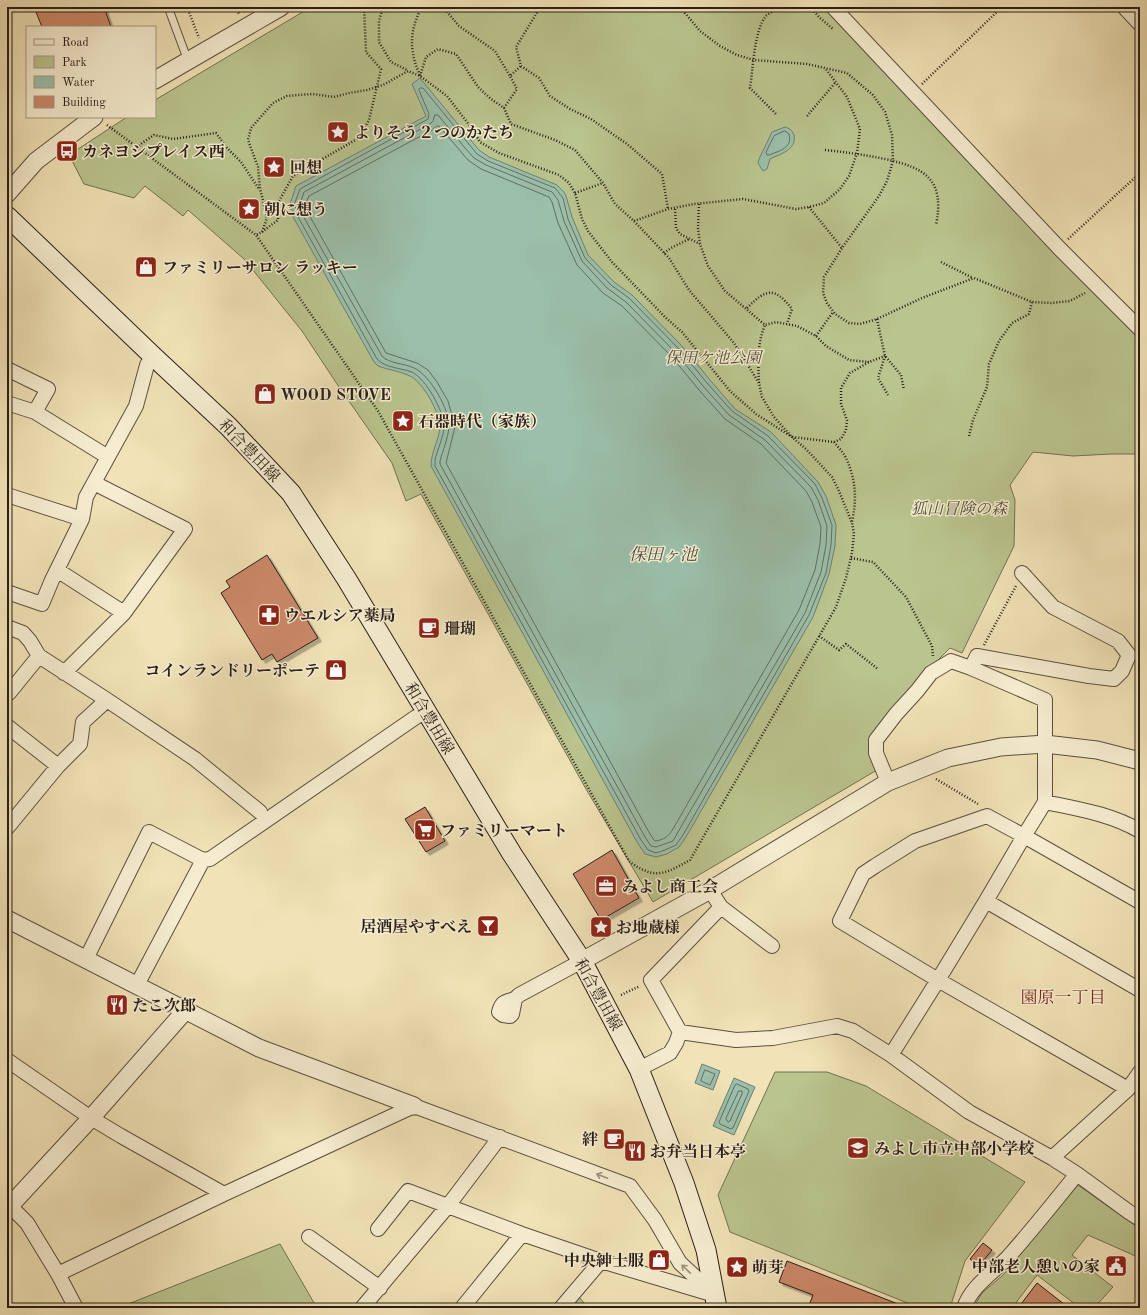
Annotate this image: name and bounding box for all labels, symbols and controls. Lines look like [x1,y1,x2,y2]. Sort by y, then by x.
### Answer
legend [26,26,156,118]
text: Road [62,37,89,49]
text: Park [62,57,87,69]
text: Water [62,77,95,89]
text: Building [62,97,106,109]
place icon: よりそう２つのかたち [325,119,351,145]
place label: よりそう２つのかたち [354,124,514,142]
bus stop icon: カネヨシプレイス西 [54,138,80,164]
place label: カネヨシプレイス西 [82,143,224,161]
place icon: 回想 [261,154,287,180]
place label: 回想 [290,159,322,177]
place icon: 朝に想う [236,196,262,222]
place label: 朝に想う [264,201,328,219]
shop icon: ファミリーサロン ラッキー [133,254,159,280]
place label: ファミリーサロン ラッキー [162,260,358,277]
park label: 保田ケ池公園 [665,349,764,367]
shop icon: WOOD STOVE [252,381,278,407]
place label: WOOD STOVE [280,388,391,404]
place icon: 石器時代（家族） [390,408,416,434]
place label: 石器時代（家族） [418,412,546,431]
street label: 和合豊田線 [215,416,284,486]
park label: 狐山冒険の森 [911,500,1009,518]
water label: 保田ヶ池 [629,545,699,564]
pharmacy icon: ウエルシア薬局 [256,602,282,628]
place label: ウエルシア薬局 [284,607,396,625]
cafe icon: 珊瑚 [416,615,442,641]
place label: 珊瑚 [444,620,476,638]
shop icon: コインランドリーポーテ [323,657,349,683]
place label: コインランドリーポーテ [144,663,320,680]
street label: 和合豊田線 [401,680,457,757]
supermarket icon: ファミリーマート [412,817,438,843]
place label: ファミリーマート [440,823,568,840]
office icon: みよし商工会 [593,873,619,899]
place label: みよし商工会 [622,878,718,896]
bar icon: 居酒屋やすべえ [475,913,501,939]
place icon: お地蔵様 [588,914,614,940]
place label: 居酒屋やすべえ [360,918,472,936]
place label: お地蔵様 [616,919,680,937]
street label: 和合豊田線 [571,955,625,1034]
district label: 園原一丁目 [1021,988,1106,1007]
restaurant icon: たこ次郎 [104,992,130,1018]
place label: たこ次郎 [132,997,196,1015]
cafe icon: 絆 [601,1126,627,1152]
place label: 絆 [582,1131,598,1149]
school or university icon: みよし市立中部小学校 [845,1135,871,1161]
restaurant icon: お弁当日本亭 [622,1138,648,1164]
place label: みよし市立中部小学校 [874,1140,1035,1158]
place label: お弁当日本亭 [650,1143,746,1161]
one-way arrow [596,1171,608,1179]
shop icon: 中央紳士服 [646,1247,672,1273]
place label: 中央紳士服 [564,1252,644,1270]
public building icon: 中部老人憩いの家 [1103,1253,1129,1279]
place icon: 萌芽 [724,1254,750,1280]
place label: 中部老人憩いの家 [972,1258,1100,1276]
place label: 萌芽 [752,1259,784,1277]
one-way arrow [681,1264,691,1274]

